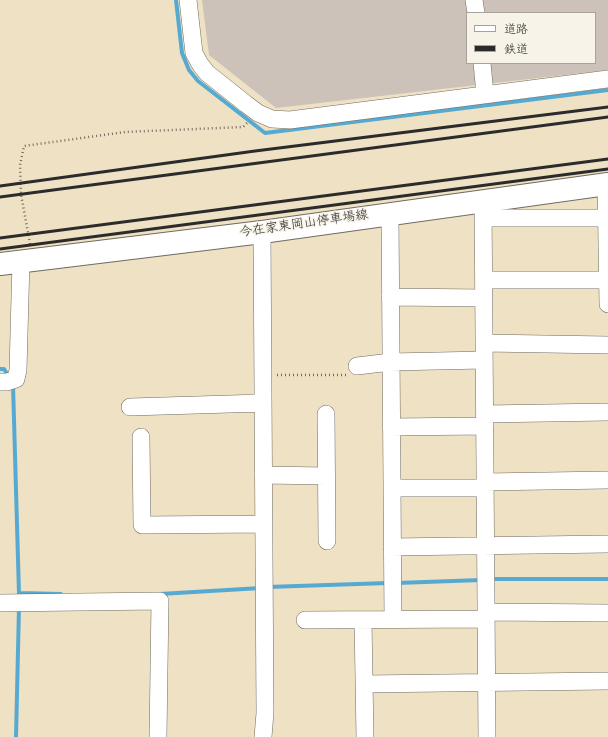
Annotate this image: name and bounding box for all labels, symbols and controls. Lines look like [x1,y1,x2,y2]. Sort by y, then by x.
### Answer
legend [466,12,596,64]
text: 道路 [504,24,528,38]
text: 鉄道 [504,44,528,58]
street label: 今在家東岡山停車場線 [239,208,369,242]

